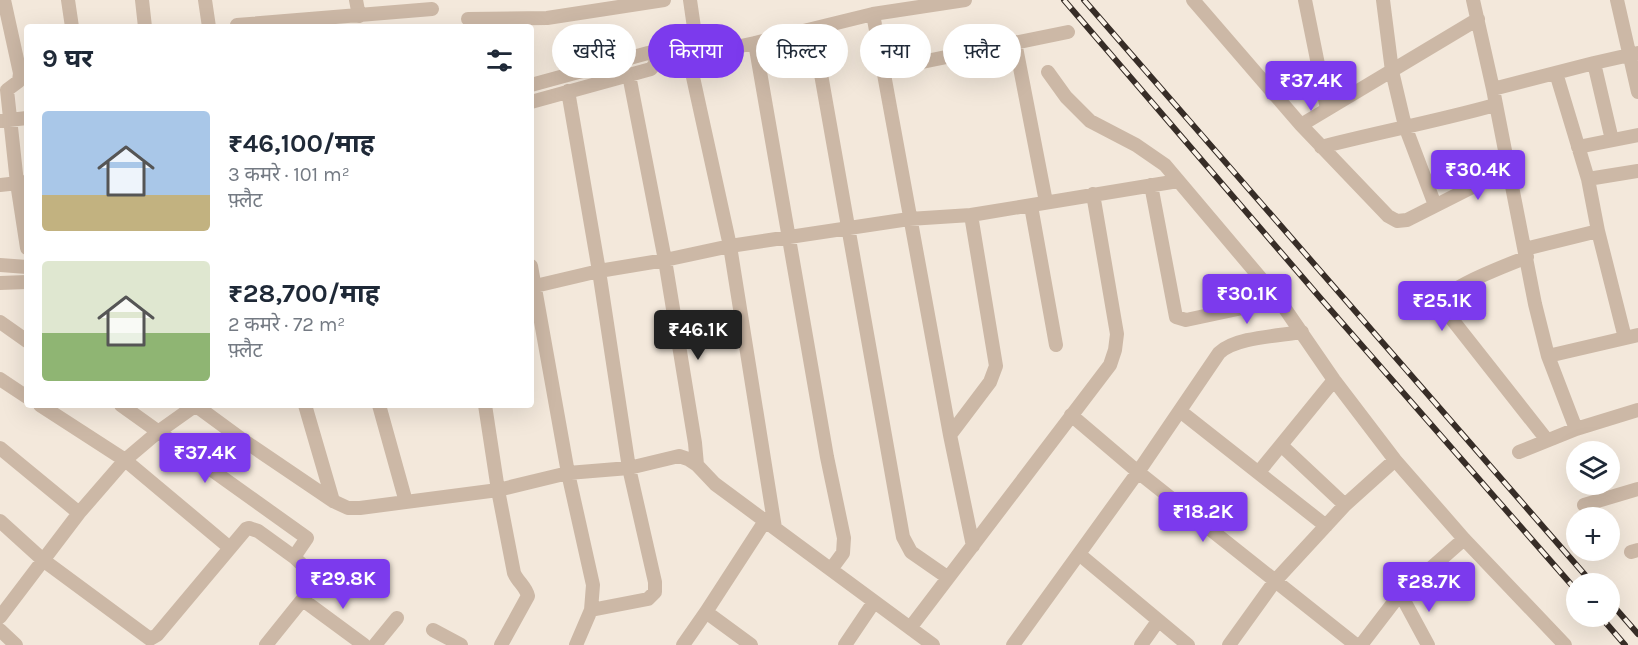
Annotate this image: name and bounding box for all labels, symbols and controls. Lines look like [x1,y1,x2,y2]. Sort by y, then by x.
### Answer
chip: खरीदें [552,24,636,78]
chip: किराया [648,24,744,78]
chip: फ़िल्टर [756,24,848,78]
chip: नया [860,24,931,78]
chip: फ़्लैट [943,24,1021,78]
text: 9 घर [42,43,93,74]
icon: filters [483,44,516,77]
pin: ₹37.4K [1262,61,1360,112]
text: ₹37.4K [1279,69,1343,92]
text: ₹46,100/माह [228,128,374,159]
icon: home [90,135,162,207]
pin: ₹30.4K [1429,150,1527,201]
text: ₹30.4K [1445,158,1511,181]
text: 3 कमरे · 101 m² [228,163,350,186]
text: फ़्लैट [228,189,263,212]
pin: ₹30.1K [1198,274,1296,325]
text: ₹28,700/माह [228,278,379,309]
pin: ₹25.1K [1393,281,1491,332]
text: ₹30.1K [1216,282,1278,305]
icon: home [90,285,162,357]
text: ₹25.1K [1412,289,1472,312]
pin: ₹46.1K [649,310,747,361]
text: 2 कमरे · 72 m² [228,313,345,336]
text: ₹46.1K [668,318,728,341]
text: फ़्लैट [228,339,263,362]
pin: ₹37.4K [156,433,254,484]
text: ₹37.4K [173,441,237,464]
map controls [1566,441,1620,627]
button: layers [1566,441,1620,495]
pin: ₹18.2K [1154,492,1252,543]
text: ₹18.2K [1173,500,1233,523]
button: + [1566,507,1620,561]
pin: ₹29.8K [294,559,392,610]
pin: ₹28.7K [1380,562,1478,613]
text: ₹29.8K [310,567,376,590]
text: ₹28.7K [1397,570,1461,593]
button: − [1566,573,1620,627]

